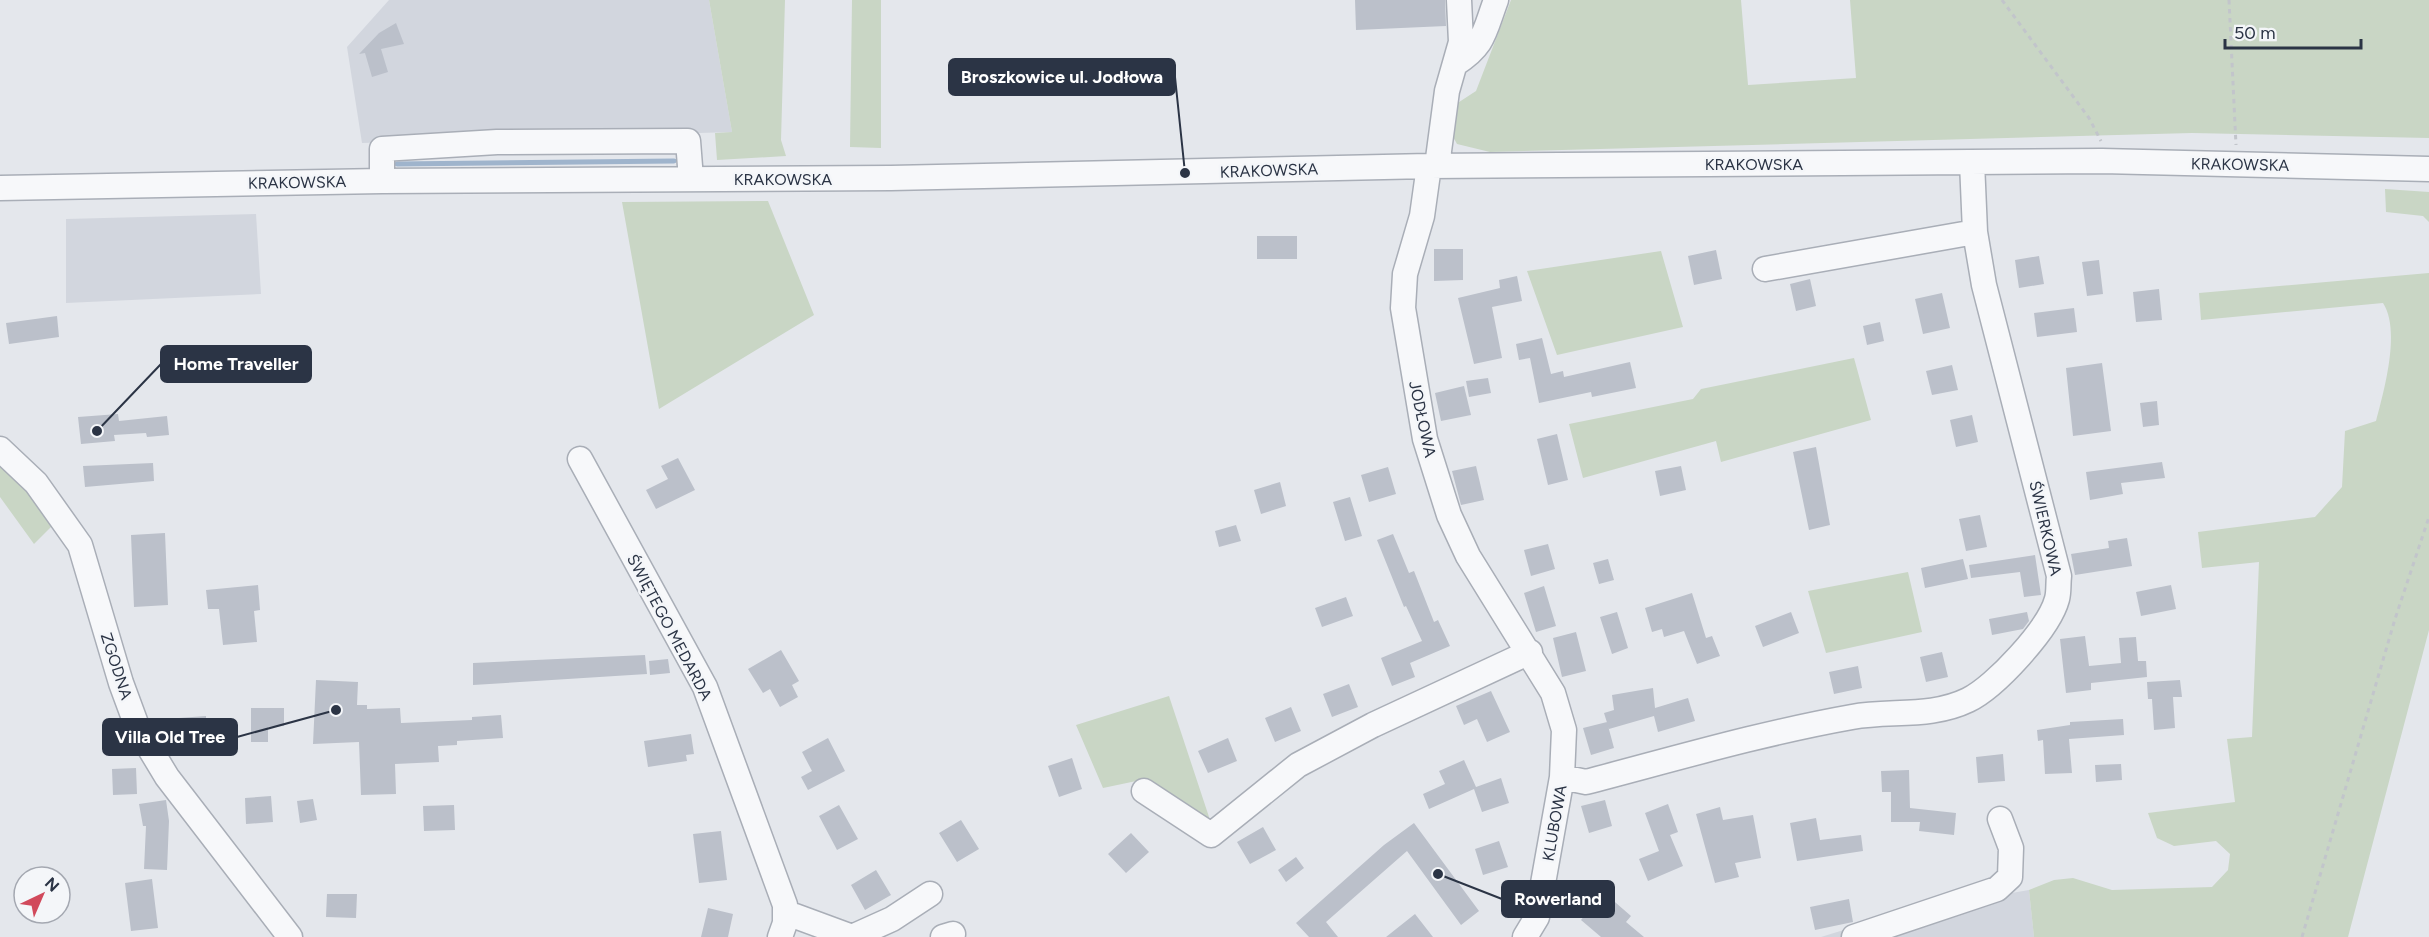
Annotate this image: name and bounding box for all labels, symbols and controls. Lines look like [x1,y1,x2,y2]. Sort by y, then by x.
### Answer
scale bar [2225,12,2362,50]
text: 50 m [2234,22,2276,44]
callout: Broszkowice ul. Jodłowa [949,59,1175,95]
text: Broszkowice ul. Jodłowa [961,66,1163,88]
street label: KRAKOWSKA [2191,154,2290,175]
street label: KRAKOWSKA [1705,155,1803,174]
street label: KRAKOWSKA [1219,159,1319,182]
street label: KRAKOWSKA [734,170,832,189]
street label: KRAKOWSKA [248,172,347,193]
callout: Home Traveller [161,346,311,382]
text: Home Traveller [173,353,299,375]
street label: JODŁOWA [1405,379,1440,459]
street label: ŚWIERKOWA [2025,479,2066,578]
street label: ŚWIĘTEGO MEDARDA [623,551,716,704]
street label: ZGODNA [97,630,136,702]
callout: Villa Old Tree [103,719,237,755]
text: Villa Old Tree [115,726,225,748]
street label: KLUBOWA [1538,783,1571,863]
north arrow [12,865,72,925]
text: N [41,873,63,896]
callout: Rowerland [1502,881,1614,917]
text: Rowerland [1514,888,1602,910]

